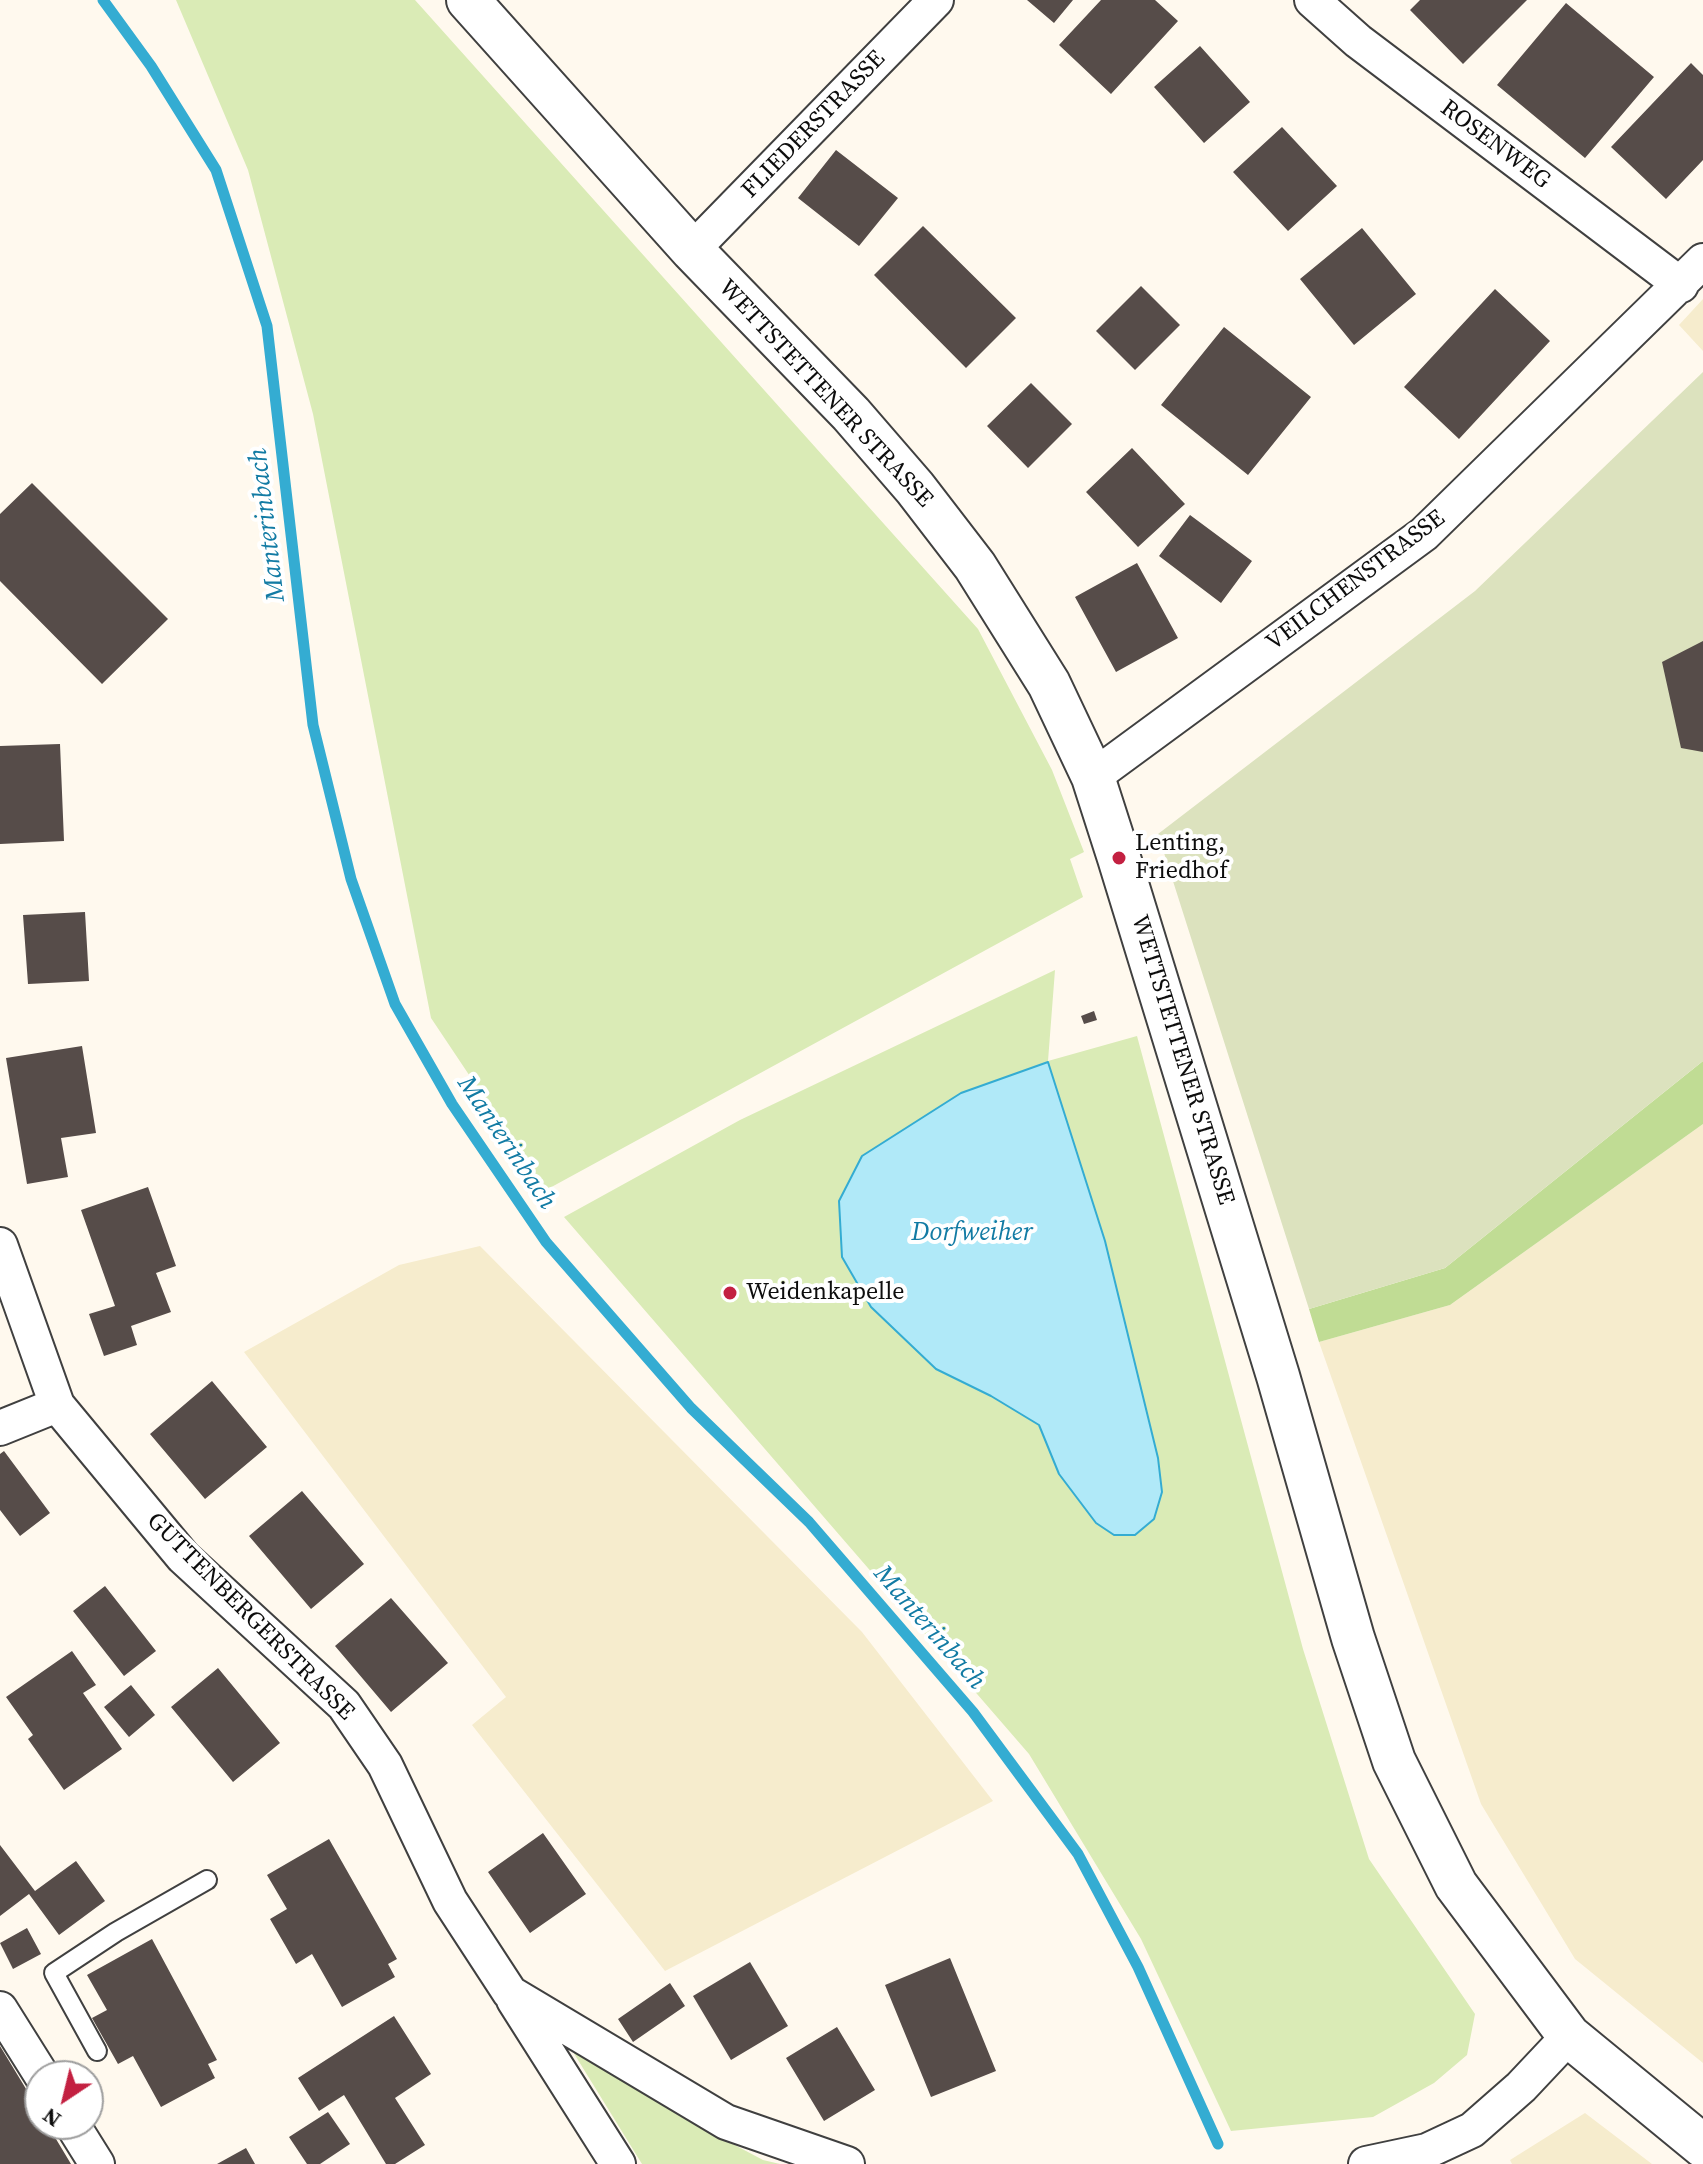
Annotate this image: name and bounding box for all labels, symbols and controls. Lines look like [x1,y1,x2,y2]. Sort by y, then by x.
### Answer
street label: FLIEDERSTRASSE [736,45,892,205]
street label: ROSENWEG [1434,94,1556,196]
street label: WETTSTETTENER STRASSE [712,274,938,514]
water label: Manterinbach [243,446,293,604]
street label: VEILCHENSTRASSE [1261,504,1451,658]
place label: Lenting, Friedhof [1135,830,1228,886]
marker: Lenting, Friedhof [1110,849,1128,867]
street label: WETTSTETTENER STRASSE [1124,912,1240,1208]
water label: Manterinbach [450,1070,562,1216]
water label: Dorfweiher [911,1217,1033,1249]
place label: Weidenkapelle [746,1279,905,1307]
marker: Weidenkapelle [721,1284,739,1302]
street label: GUTTENBERGERSTRASSE [140,1507,360,1727]
water label: Manterinbach [867,1560,991,1696]
north arrow [24,2060,104,2140]
text: N [36,2101,67,2135]

